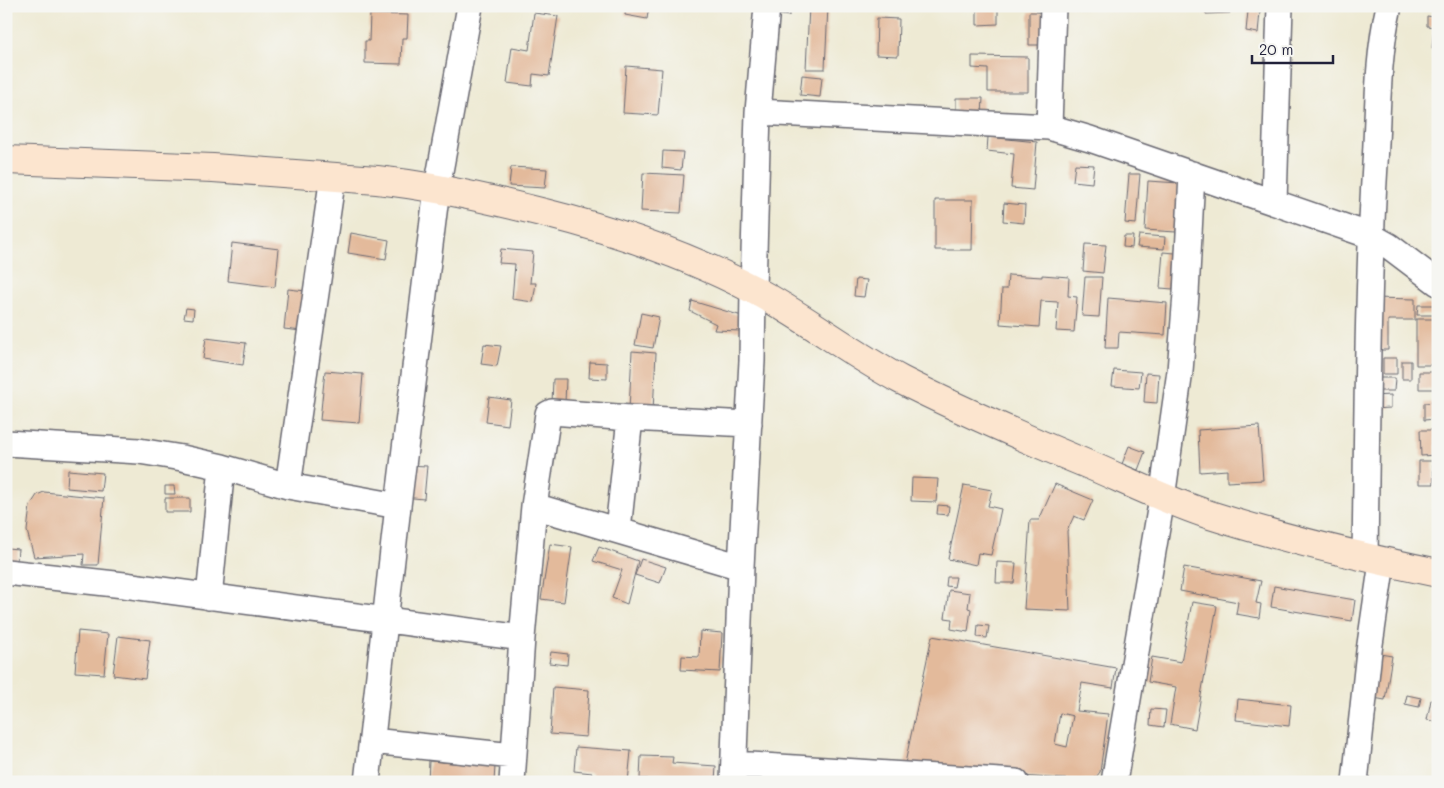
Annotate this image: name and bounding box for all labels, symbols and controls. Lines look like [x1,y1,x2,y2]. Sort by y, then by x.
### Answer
scale bar [1252,32,1333,64]
text: 20 m [1259,39,1293,59]

